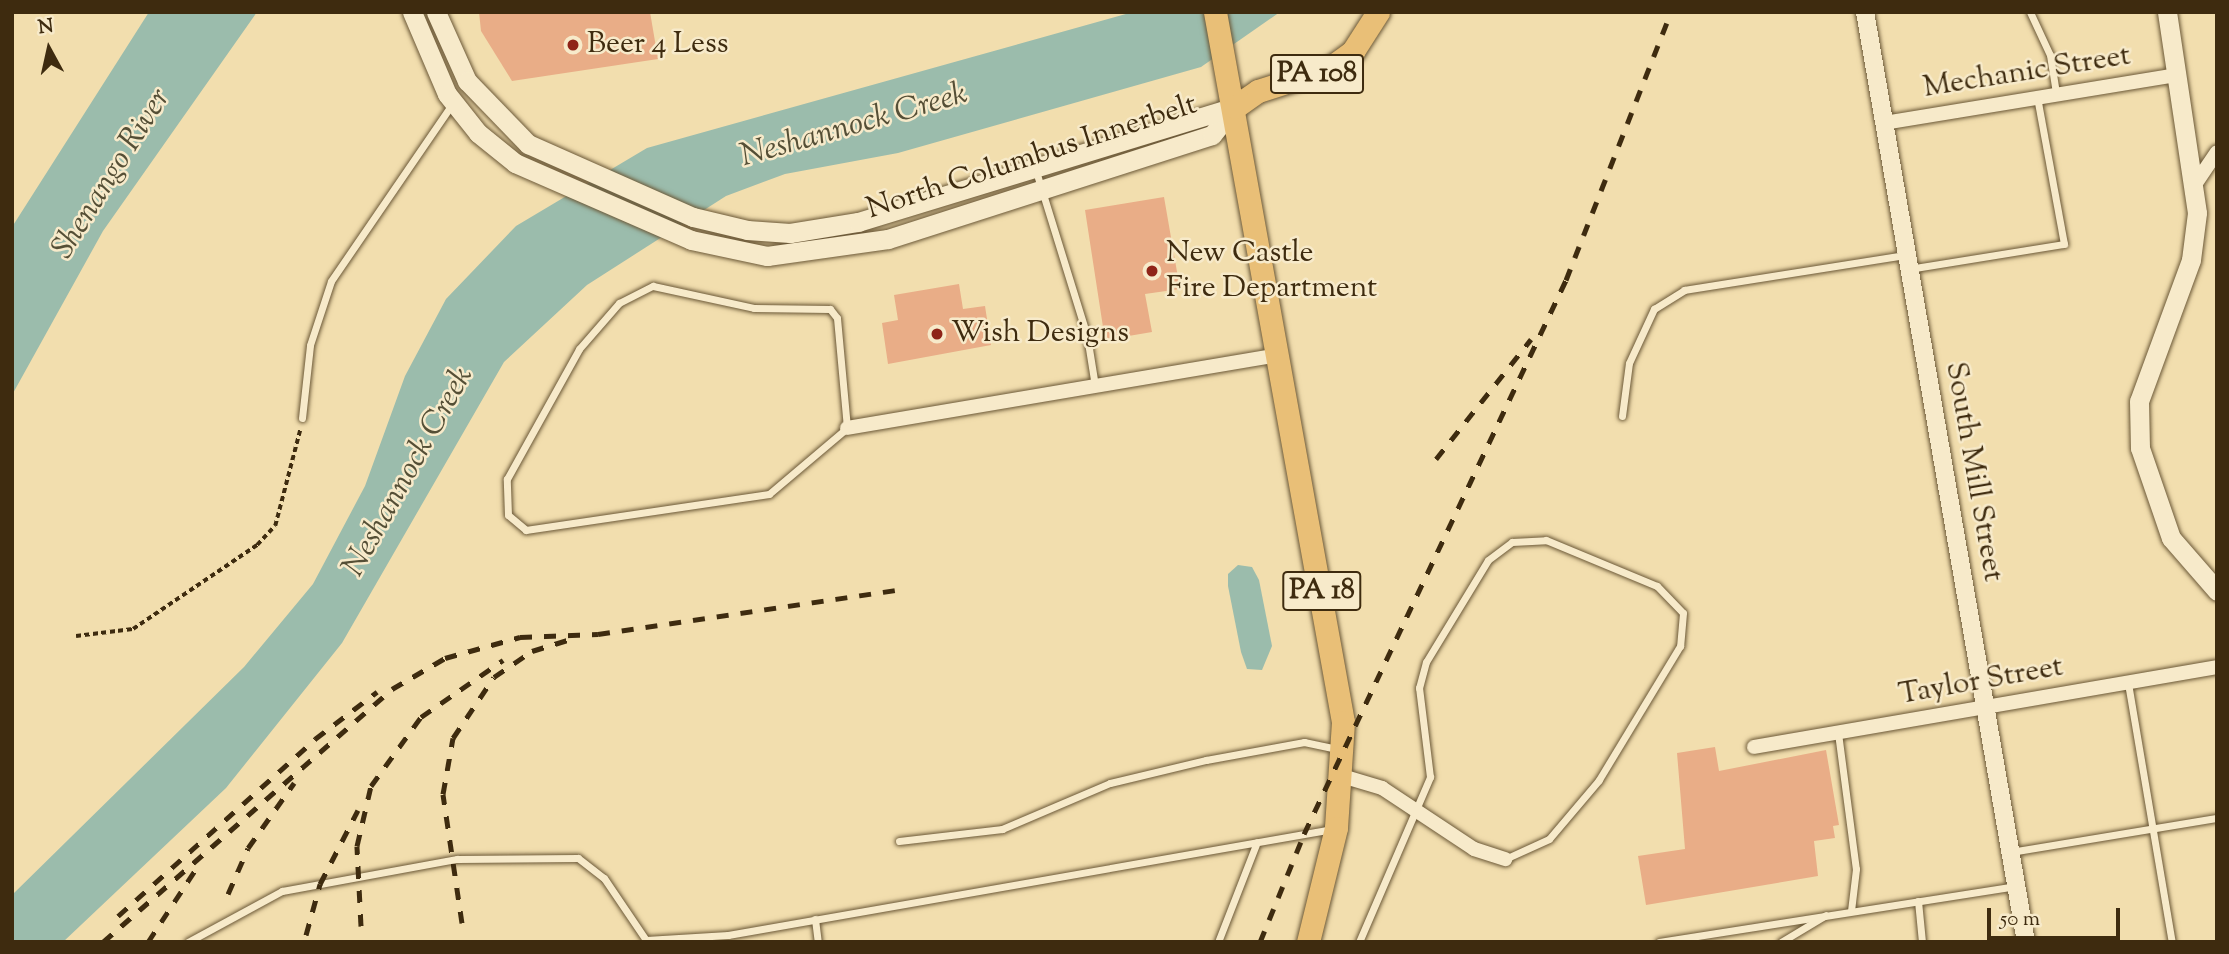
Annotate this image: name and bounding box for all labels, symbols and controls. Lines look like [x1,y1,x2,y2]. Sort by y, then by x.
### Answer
text: N [37,13,55,42]
north arrow [14,14,84,84]
place label: Beer 4 Less [587,27,729,63]
marker: Beer 4 Less [565,37,581,53]
street label: Mechanic Street [1921,39,2133,107]
road number: PA 108 [1270,50,1364,98]
water label: Neshannock Creek [736,75,972,177]
water label: Shenango River [44,82,180,266]
street label: North Columbus Innerbelt [862,88,1202,228]
place label: New Castle Fire Department [1166,236,1377,306]
marker: New Castle Fire Department [1144,263,1160,279]
place label: Wish Designs [951,316,1129,352]
marker: Wish Designs [929,326,945,342]
street label: South Mill Street [1936,359,2010,585]
water label: Neshannock Creek [335,360,483,584]
road number: PA 18 [1282,566,1362,616]
street label: Taylor Street [1896,650,2066,714]
scale bar [1991,894,2124,938]
text: 50 m [2000,905,2040,935]

